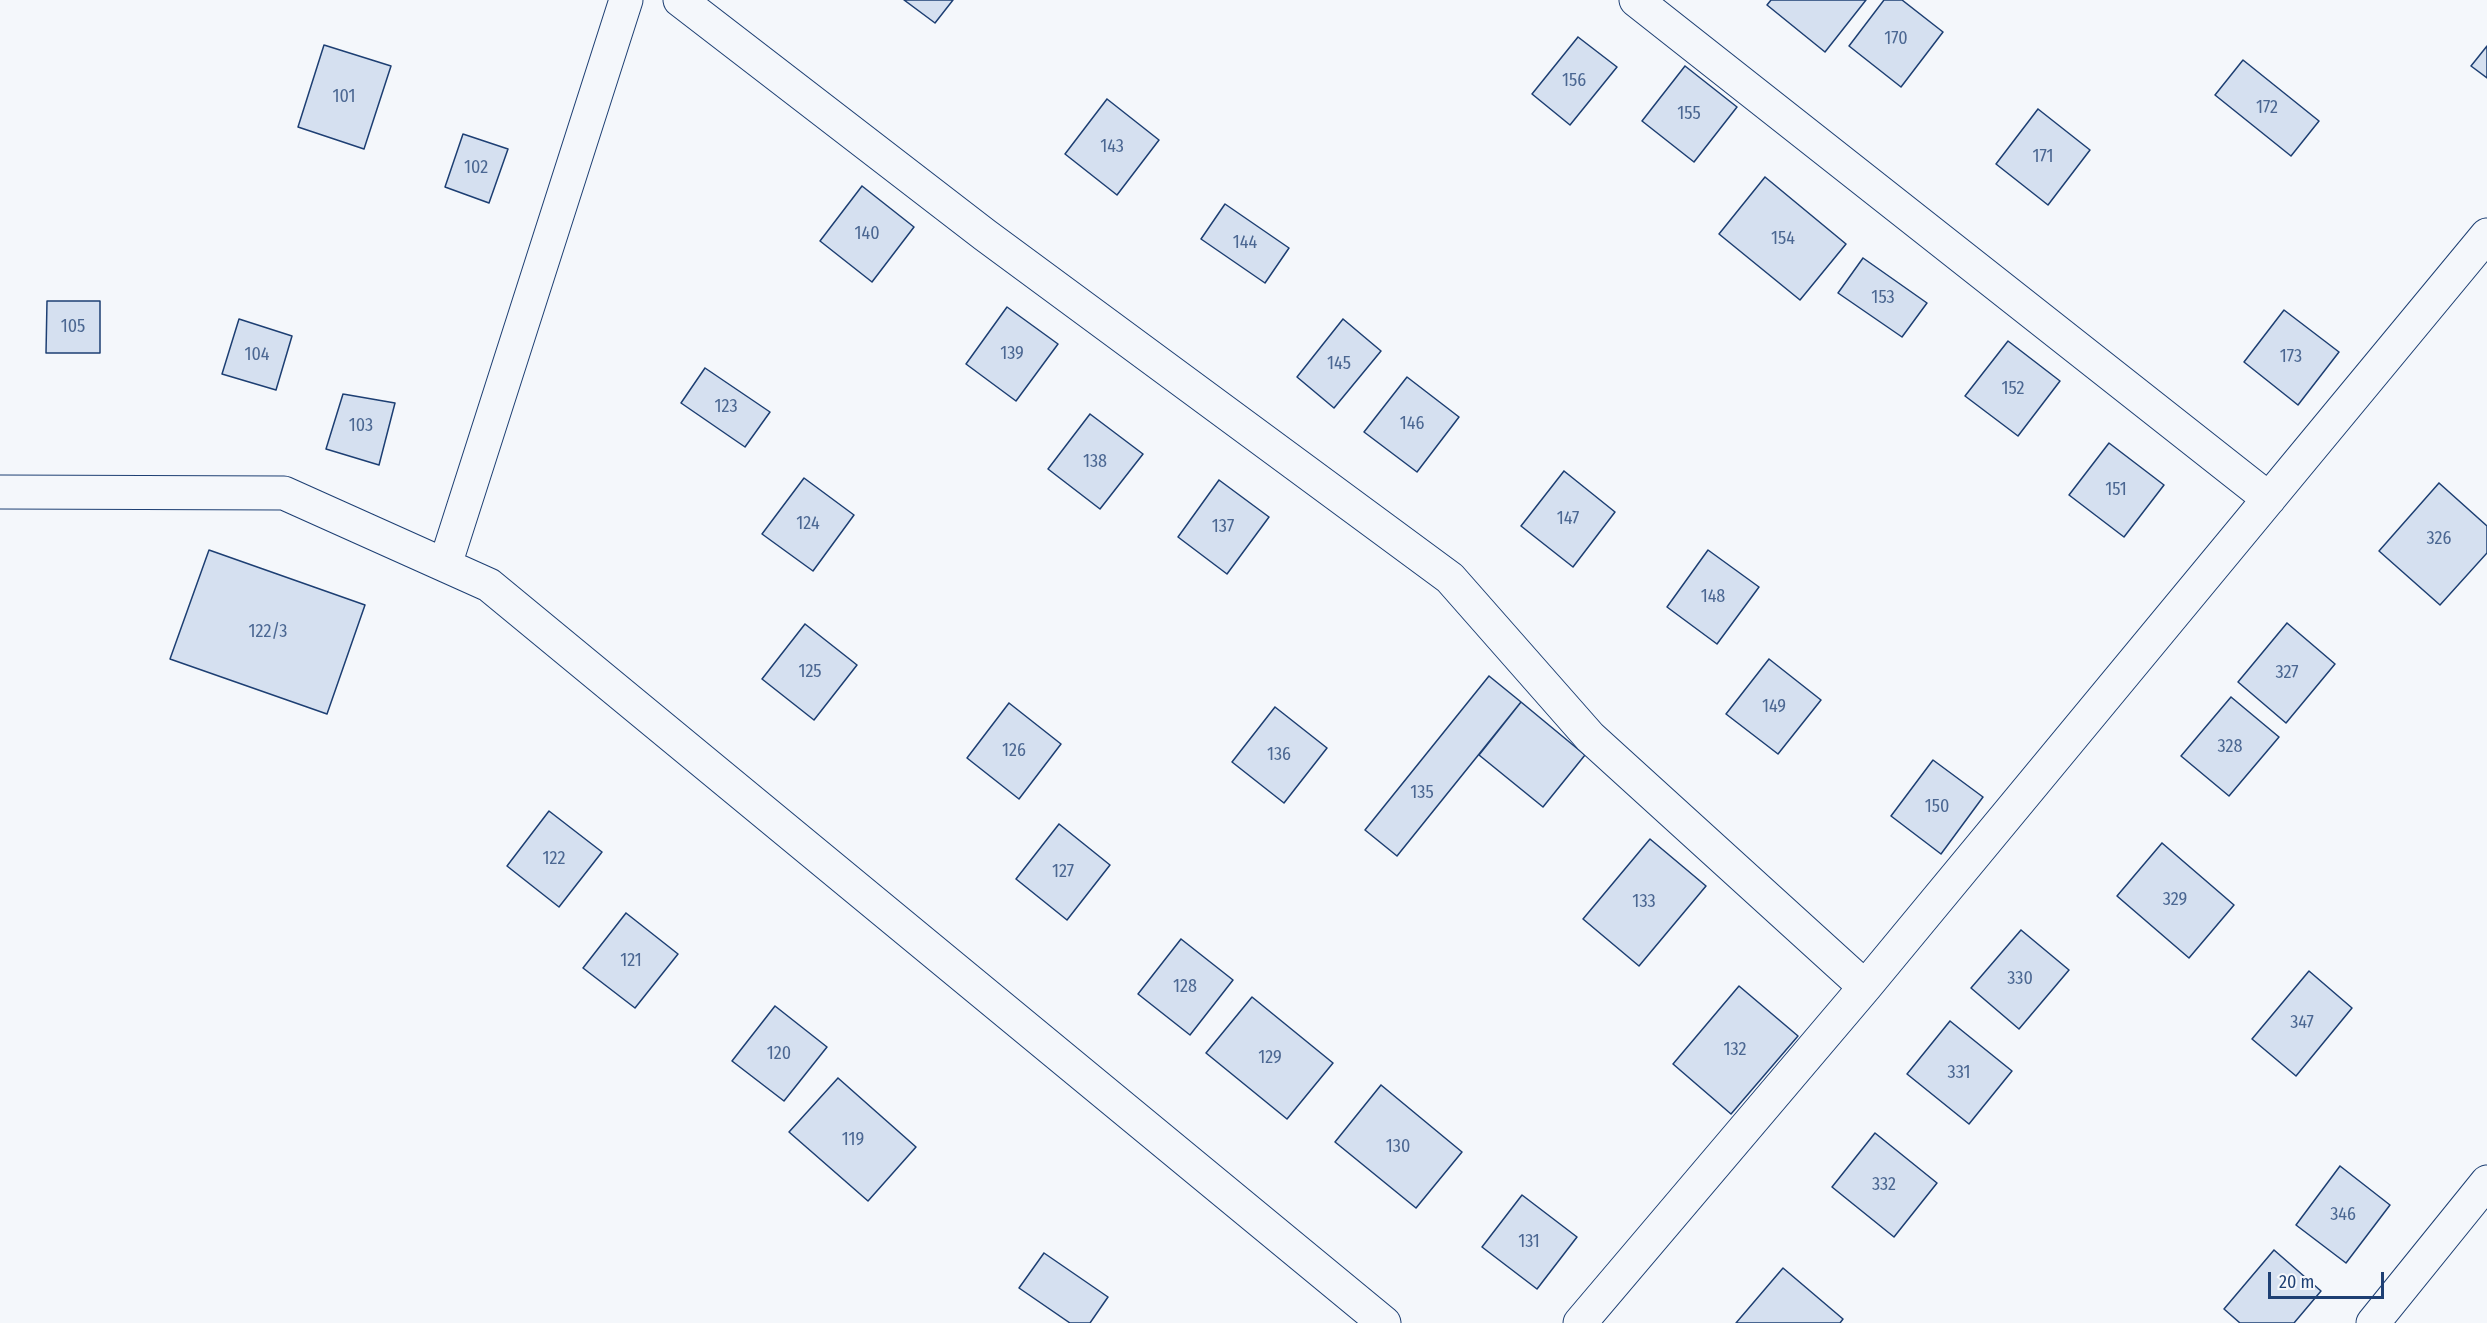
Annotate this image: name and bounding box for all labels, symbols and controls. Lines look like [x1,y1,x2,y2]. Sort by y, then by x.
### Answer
house number: 170 [1884,28,1908,50]
house number: 156 [1562,70,1586,92]
house number: 101 [333,86,355,108]
house number: 172 [2256,97,2278,119]
house number: 155 [1677,103,1701,125]
house number: 143 [1100,136,1124,158]
house number: 171 [2032,146,2054,168]
house number: 102 [464,157,488,179]
house number: 140 [854,223,880,245]
house number: 154 [1771,228,1795,250]
house number: 144 [1233,232,1257,254]
house number: 153 [1871,287,1895,309]
house number: 105 [61,316,85,338]
house number: 139 [1000,343,1024,365]
house number: 104 [244,344,270,366]
house number: 173 [2280,346,2302,368]
house number: 145 [1327,353,1351,375]
house number: 152 [2001,378,2025,400]
house number: 123 [714,396,738,418]
house number: 146 [1400,413,1424,435]
house number: 103 [349,415,373,437]
house number: 138 [1083,451,1107,473]
house number: 151 [2105,479,2127,501]
house number: 147 [1557,508,1579,530]
house number: 124 [796,513,820,535]
house number: 137 [1212,516,1234,538]
house number: 326 [2427,528,2451,550]
house number: 148 [1701,586,1725,608]
house number: 122/3 [249,621,287,643]
house number: 125 [798,661,822,683]
house number: 327 [2275,662,2299,684]
house number: 149 [1762,696,1786,718]
house number: 328 [2218,736,2242,758]
house number: 126 [1002,740,1026,762]
house number: 136 [1267,744,1291,766]
house number: 135 [1410,782,1434,804]
house number: 150 [1925,796,1949,818]
house number: 122 [543,848,565,870]
house number: 127 [1052,861,1074,883]
house number: 329 [2163,889,2187,911]
house number: 133 [1632,891,1656,913]
house number: 121 [620,950,642,972]
house number: 330 [2007,968,2033,990]
house number: 128 [1173,976,1197,998]
house number: 347 [2290,1012,2314,1034]
house number: 132 [1724,1039,1746,1061]
house number: 120 [767,1043,791,1065]
house number: 129 [1258,1047,1282,1069]
house number: 331 [1948,1062,1970,1084]
house number: 119 [842,1129,864,1151]
house number: 130 [1386,1136,1410,1158]
house number: 332 [1872,1174,1896,1196]
house number: 346 [2330,1204,2356,1226]
house number: 131 [1518,1231,1540,1253]
scale bar [2271,1260,2386,1298]
text: 20 m [2279,1271,2314,1293]

